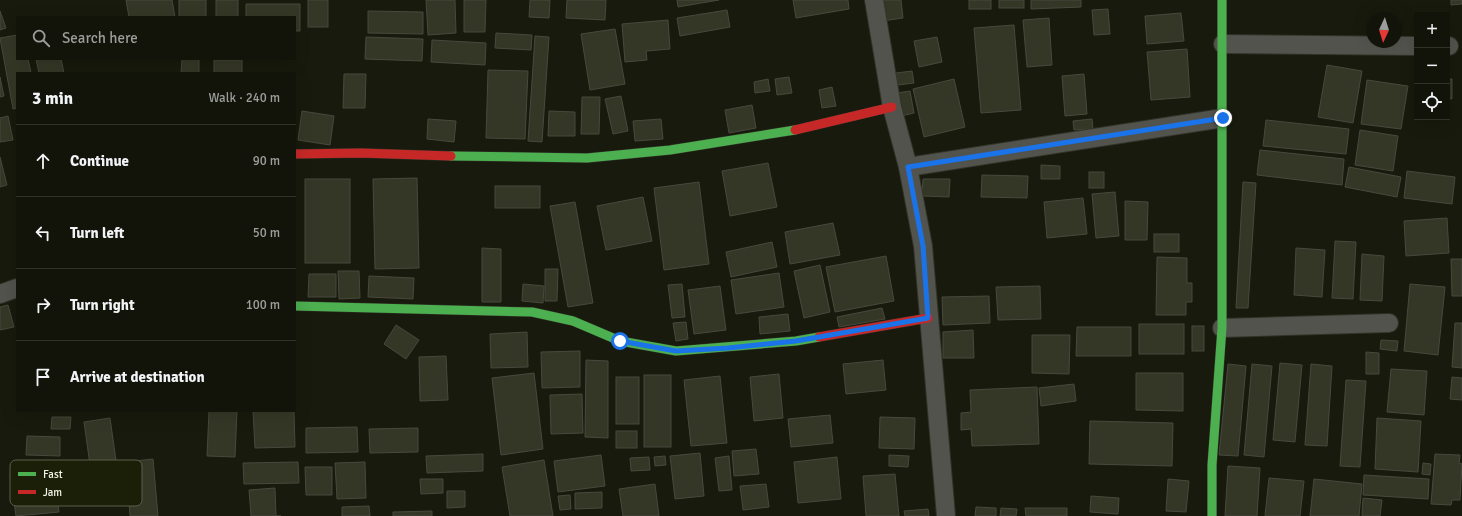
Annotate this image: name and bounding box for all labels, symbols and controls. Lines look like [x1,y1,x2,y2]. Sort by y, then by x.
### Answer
north arrow [1366,12,1402,48]
map controls [1414,12,1450,120]
button: + [1414,12,1450,48]
search box [16,16,296,60]
icon: search [30,27,52,49]
text: Search here [62,29,138,47]
button: − [1414,48,1450,84]
button: locate [1414,84,1450,120]
text: 3 min [32,88,73,109]
text: Walk · 240 m [209,90,280,106]
route end [1214,109,1232,127]
icon: ahead [32,150,54,172]
text: Continue [70,152,129,170]
text: 90 m [253,153,280,169]
icon: left [32,222,54,244]
text: Turn left [70,224,124,242]
text: 50 m [253,225,280,241]
icon: right [32,294,54,316]
text: Turn right [70,296,135,314]
text: 100 m [246,297,280,313]
route start [611,332,629,350]
icon: arrive [32,366,54,388]
text: Arrive at destination [70,368,205,386]
legend [10,460,142,506]
text: Fast [43,468,63,481]
text: Jam [43,486,62,499]

